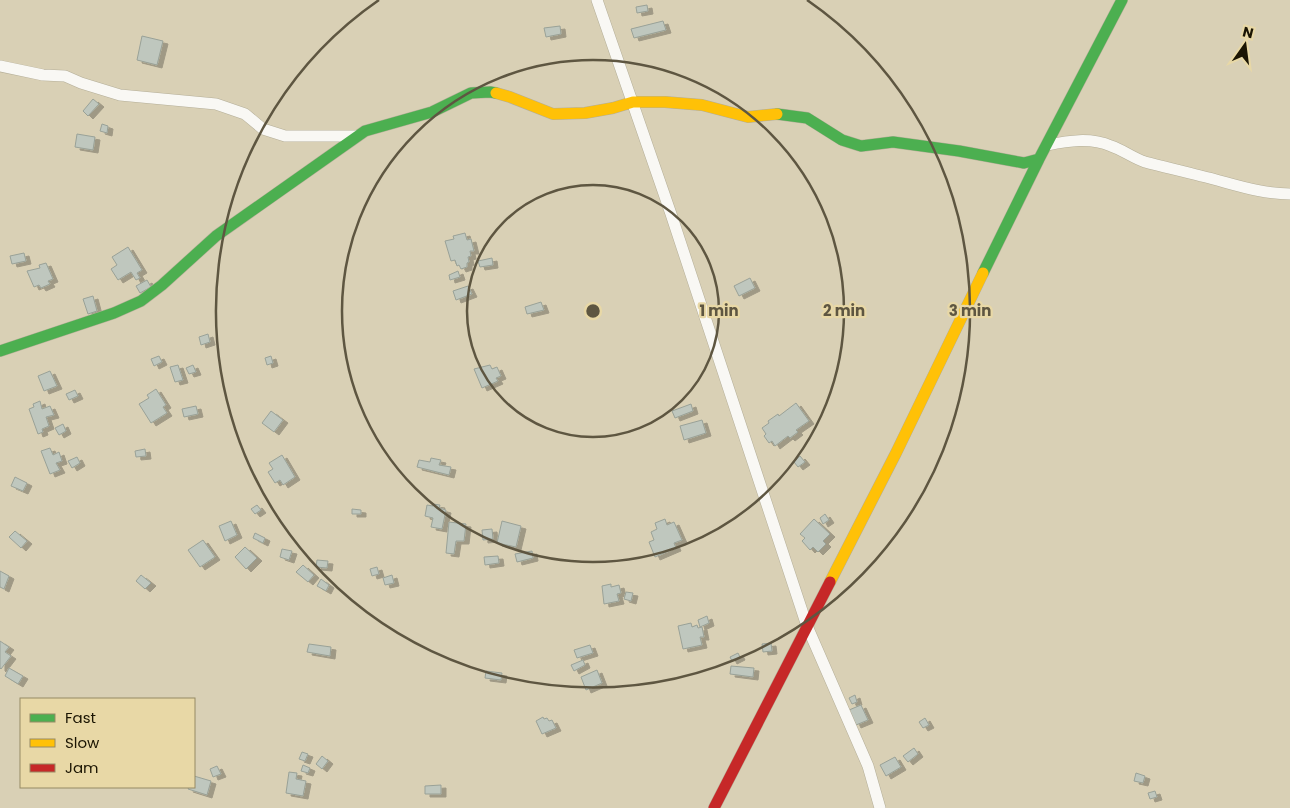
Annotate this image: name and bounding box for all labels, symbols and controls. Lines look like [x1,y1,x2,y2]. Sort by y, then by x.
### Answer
north arrow [1220,20,1270,70]
text: N [1241,21,1256,43]
text: 1 min [699,300,739,321]
text: 2 min [823,300,865,321]
text: 3 min [949,300,991,321]
centre of rings [584,302,602,320]
legend [20,698,195,788]
text: Fast [65,707,96,728]
text: Slow [65,732,100,753]
text: Jam [65,757,99,778]

